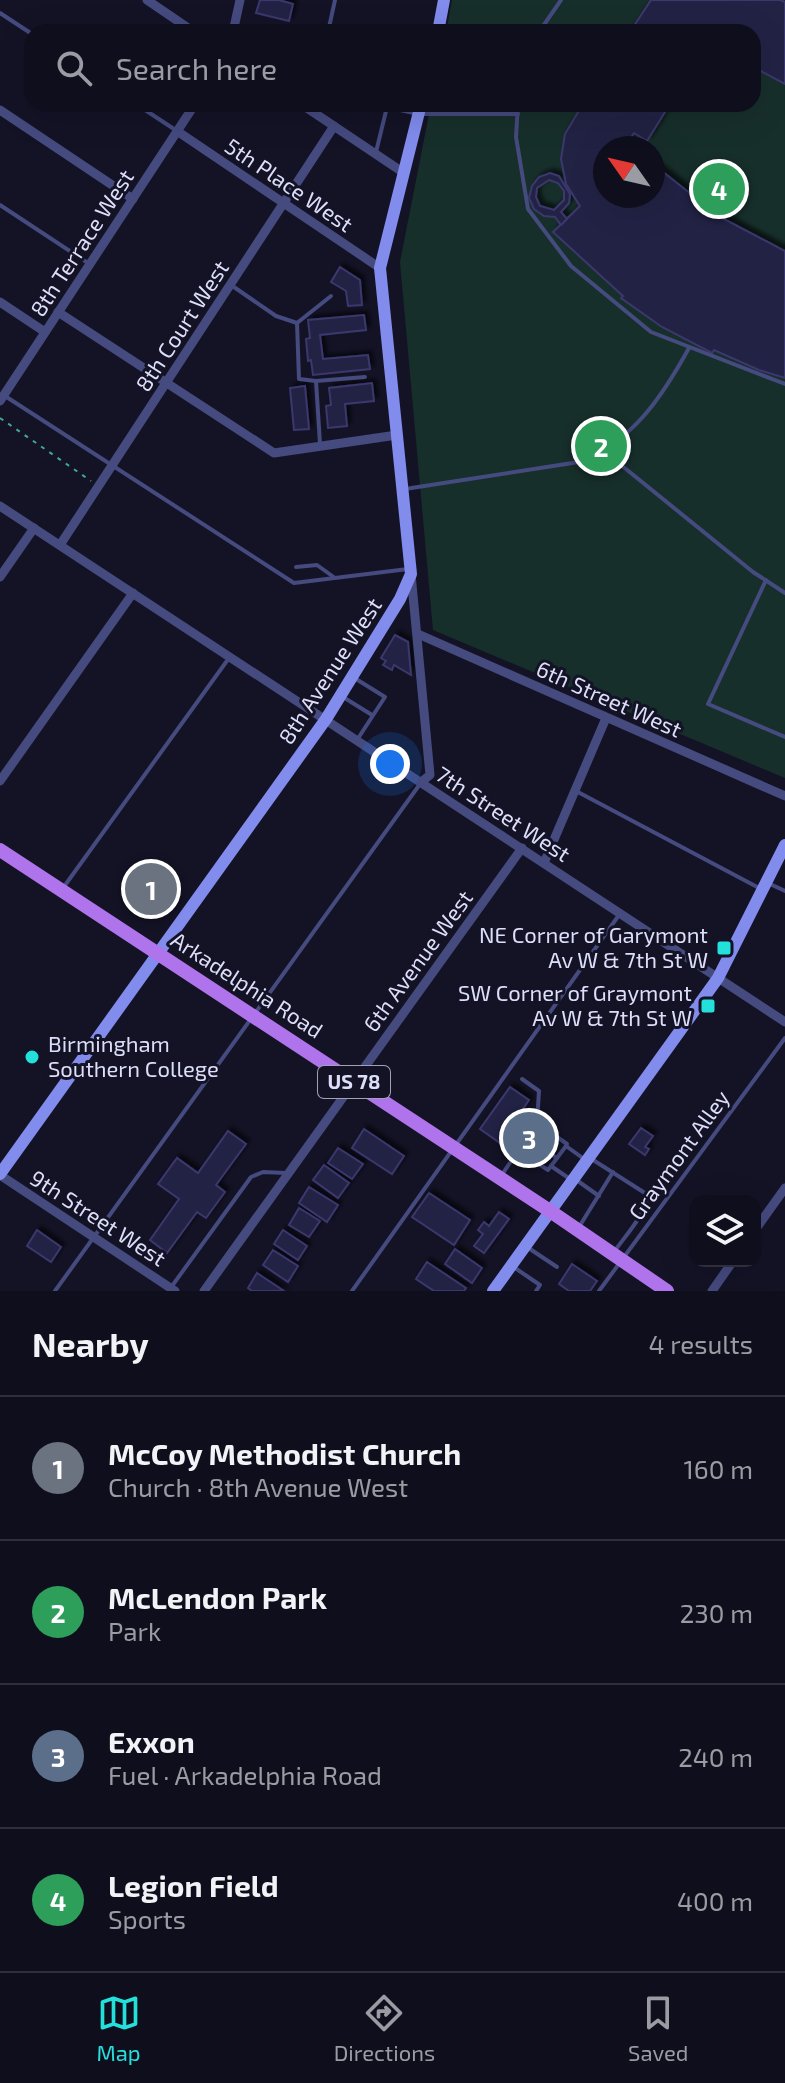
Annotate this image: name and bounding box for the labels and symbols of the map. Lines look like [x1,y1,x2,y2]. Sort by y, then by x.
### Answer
street label: 5th Place West [221,132,358,236]
north arrow [593,136,665,208]
pin: 4 [693,159,745,219]
street label: 8th Terrace West [24,164,138,321]
street label: 8th Court West [129,255,233,396]
pin: 2 [575,416,627,476]
street label: 8th Avenue West [272,592,386,748]
street label: 6th Street West [533,654,686,742]
your location [370,744,410,784]
street label: 7th Street West [431,760,576,866]
pin: 1 [125,859,177,919]
street label: 6th Avenue West [357,885,477,1036]
place label: NE Corner of Garymont Av W & 7th St W [479,921,708,972]
street label: Arkadelphia Road [167,925,328,1043]
marker: NE Corner of Garymont Av W & 7th St W [715,939,733,957]
place label: SW Corner of Graymont Av W & 7th St W [458,979,692,1030]
marker: SW Corner of Graymont Av W & 7th St W [699,997,717,1015]
place label: Birmingham Southern College [48,1030,219,1081]
marker: Birmingham Southern College [23,1048,41,1066]
road number: US 78 [318,1066,390,1098]
street label: Graymont Alley [622,1084,734,1224]
pin: 3 [503,1108,555,1168]
street label: 9th Street West [26,1164,171,1271]

